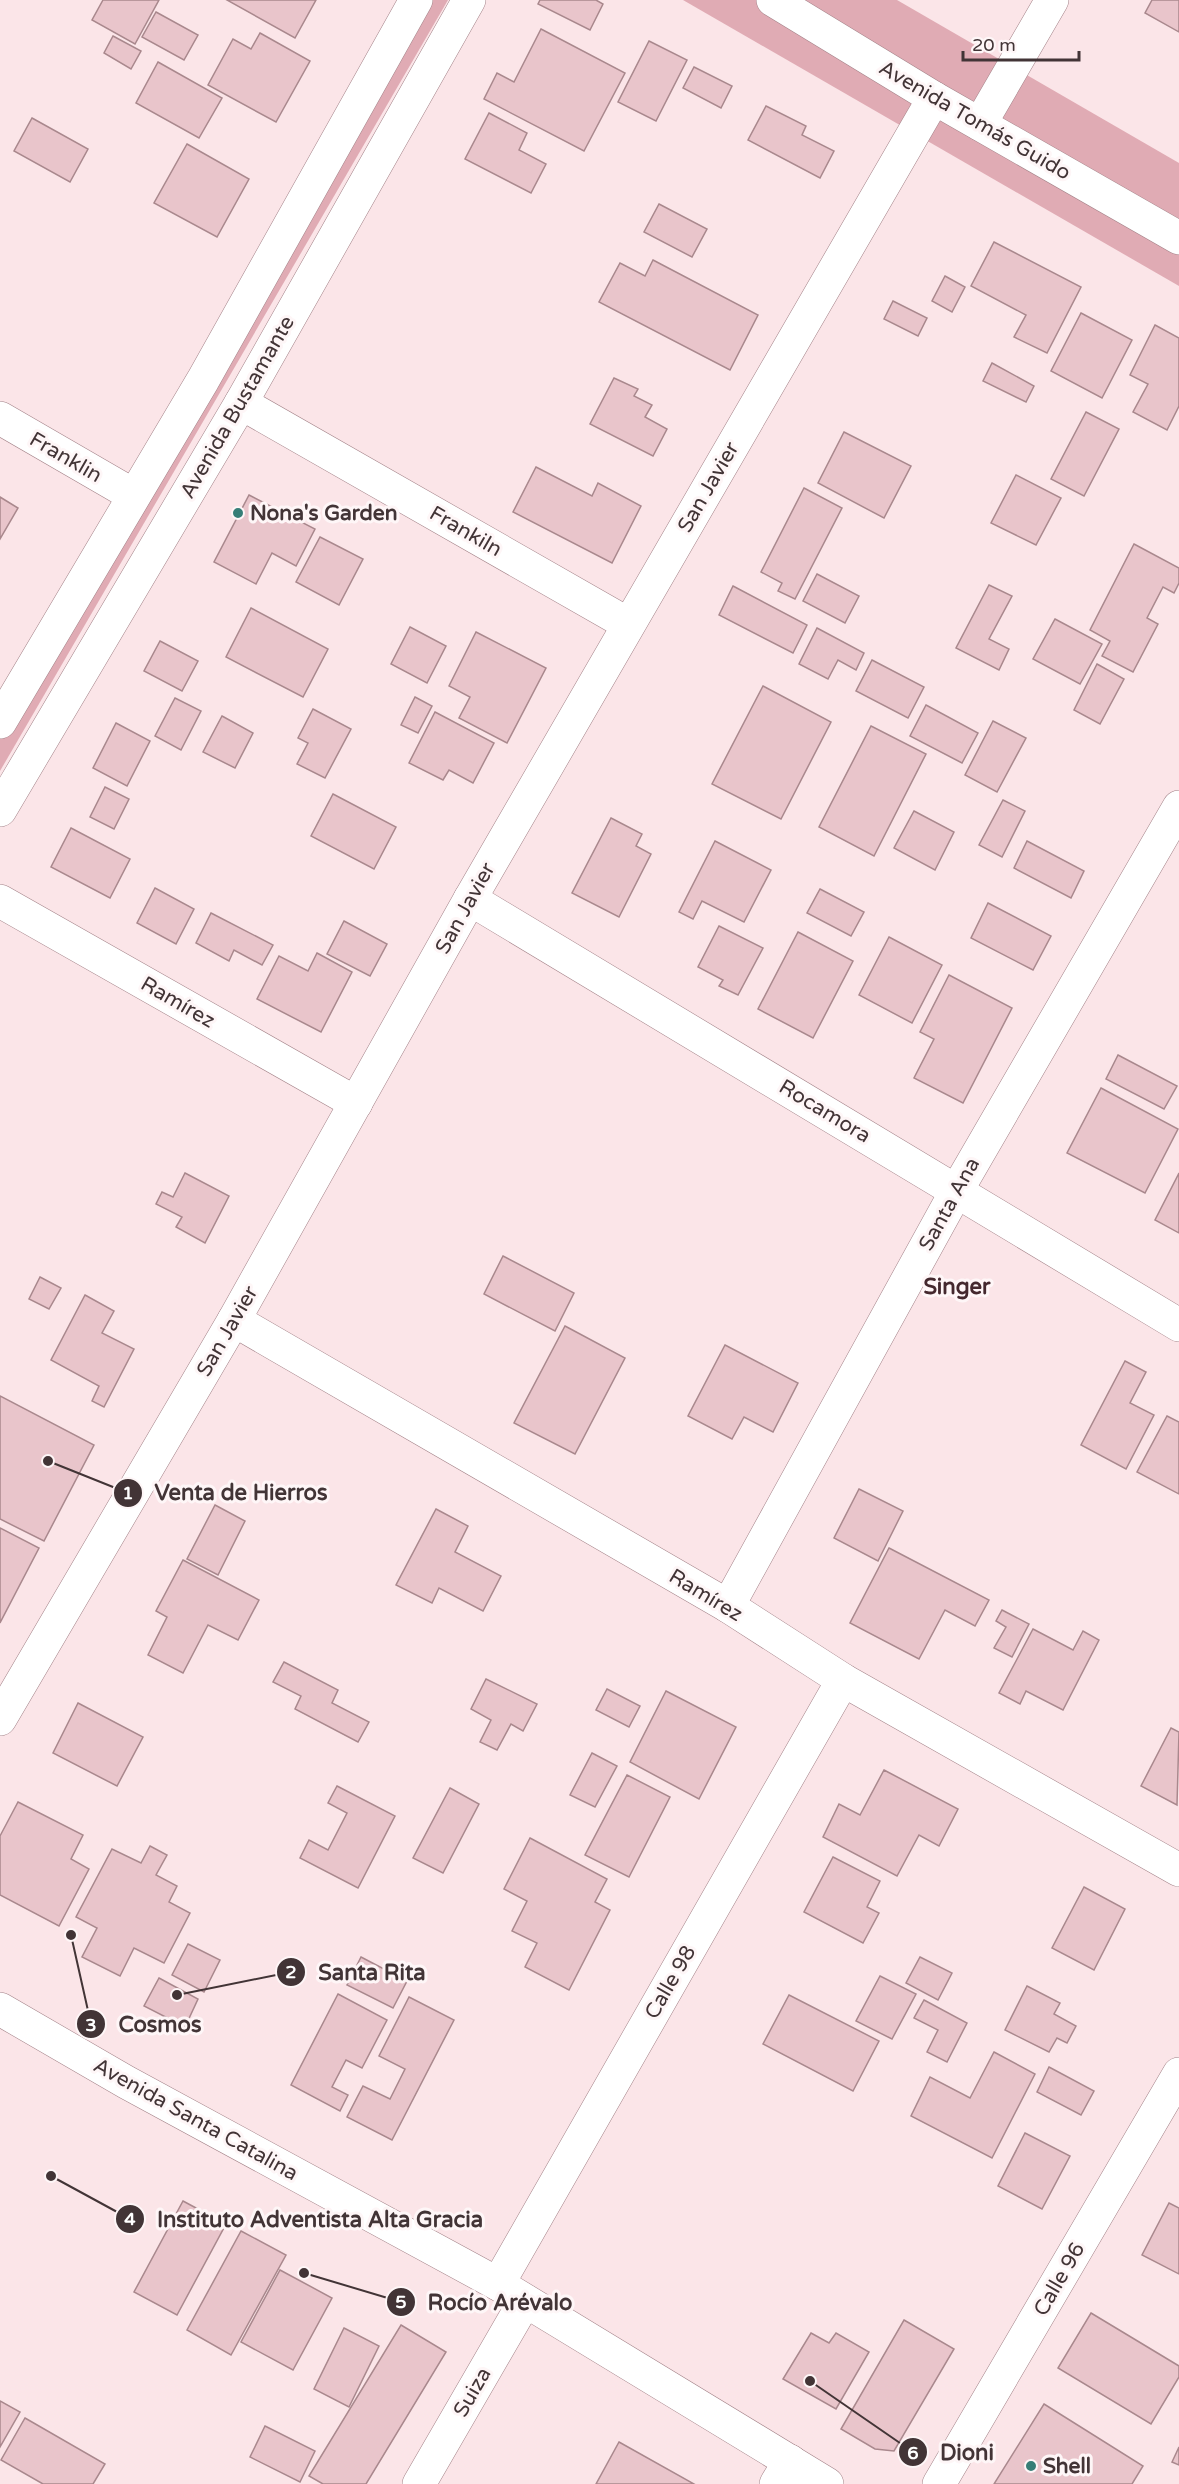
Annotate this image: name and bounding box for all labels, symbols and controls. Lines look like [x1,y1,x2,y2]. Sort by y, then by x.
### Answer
scale bar [963,24,1078,62]
text: 20 m [972,34,1016,56]
street label: Avenida Tomás Guido [875,55,1075,186]
street label: Avenida Bustamante [175,311,300,503]
street label: Franklin [25,427,106,488]
street label: San Javier [672,437,744,537]
place label: Nona's Garden [250,501,397,526]
street label: Frankiln [425,501,506,562]
marker: Nona's Garden [231,506,245,520]
street label: San Javier [430,858,501,958]
street label: Ramírez [136,971,219,1034]
street label: Rocamora [774,1074,875,1149]
street label: Santa Ana [914,1153,985,1255]
district label: Singer [924,1274,991,1300]
street label: San Javier [191,1281,263,1381]
callout: Venta de Hierros [113,1473,339,1513]
text: Venta de Hierros [155,1480,328,1506]
text: 1 [122,1482,134,1504]
street label: Ramírez [664,1564,747,1627]
street label: Calle 98 [639,1941,701,2023]
callout: Santa Rita [276,1952,438,1992]
text: Santa Rita [318,1960,426,1986]
text: 2 [285,1961,297,1983]
callout: Cosmos [76,2004,213,2044]
text: Cosmos [118,2012,202,2038]
text: 3 [85,2014,97,2036]
street label: Avenida Santa Catalina [89,2053,302,2186]
callout: Instituto Adventista Alta Gracia [115,2199,495,2239]
text: Instituto Adventista Alta Gracia [157,2207,483,2233]
text: 4 [124,2208,136,2230]
street label: Calle 96 [1028,2238,1090,2320]
callout: Rocío Arévalo [386,2282,585,2322]
text: Rocío Arévalo [428,2290,572,2316]
text: 5 [395,2291,407,2313]
street label: Suiza [448,2363,497,2421]
callout: Dioni [898,2432,1006,2472]
text: Dioni [940,2440,994,2466]
text: 6 [907,2442,919,2464]
place label: Shell [1043,2454,1091,2479]
marker: Shell [1024,2459,1038,2473]

